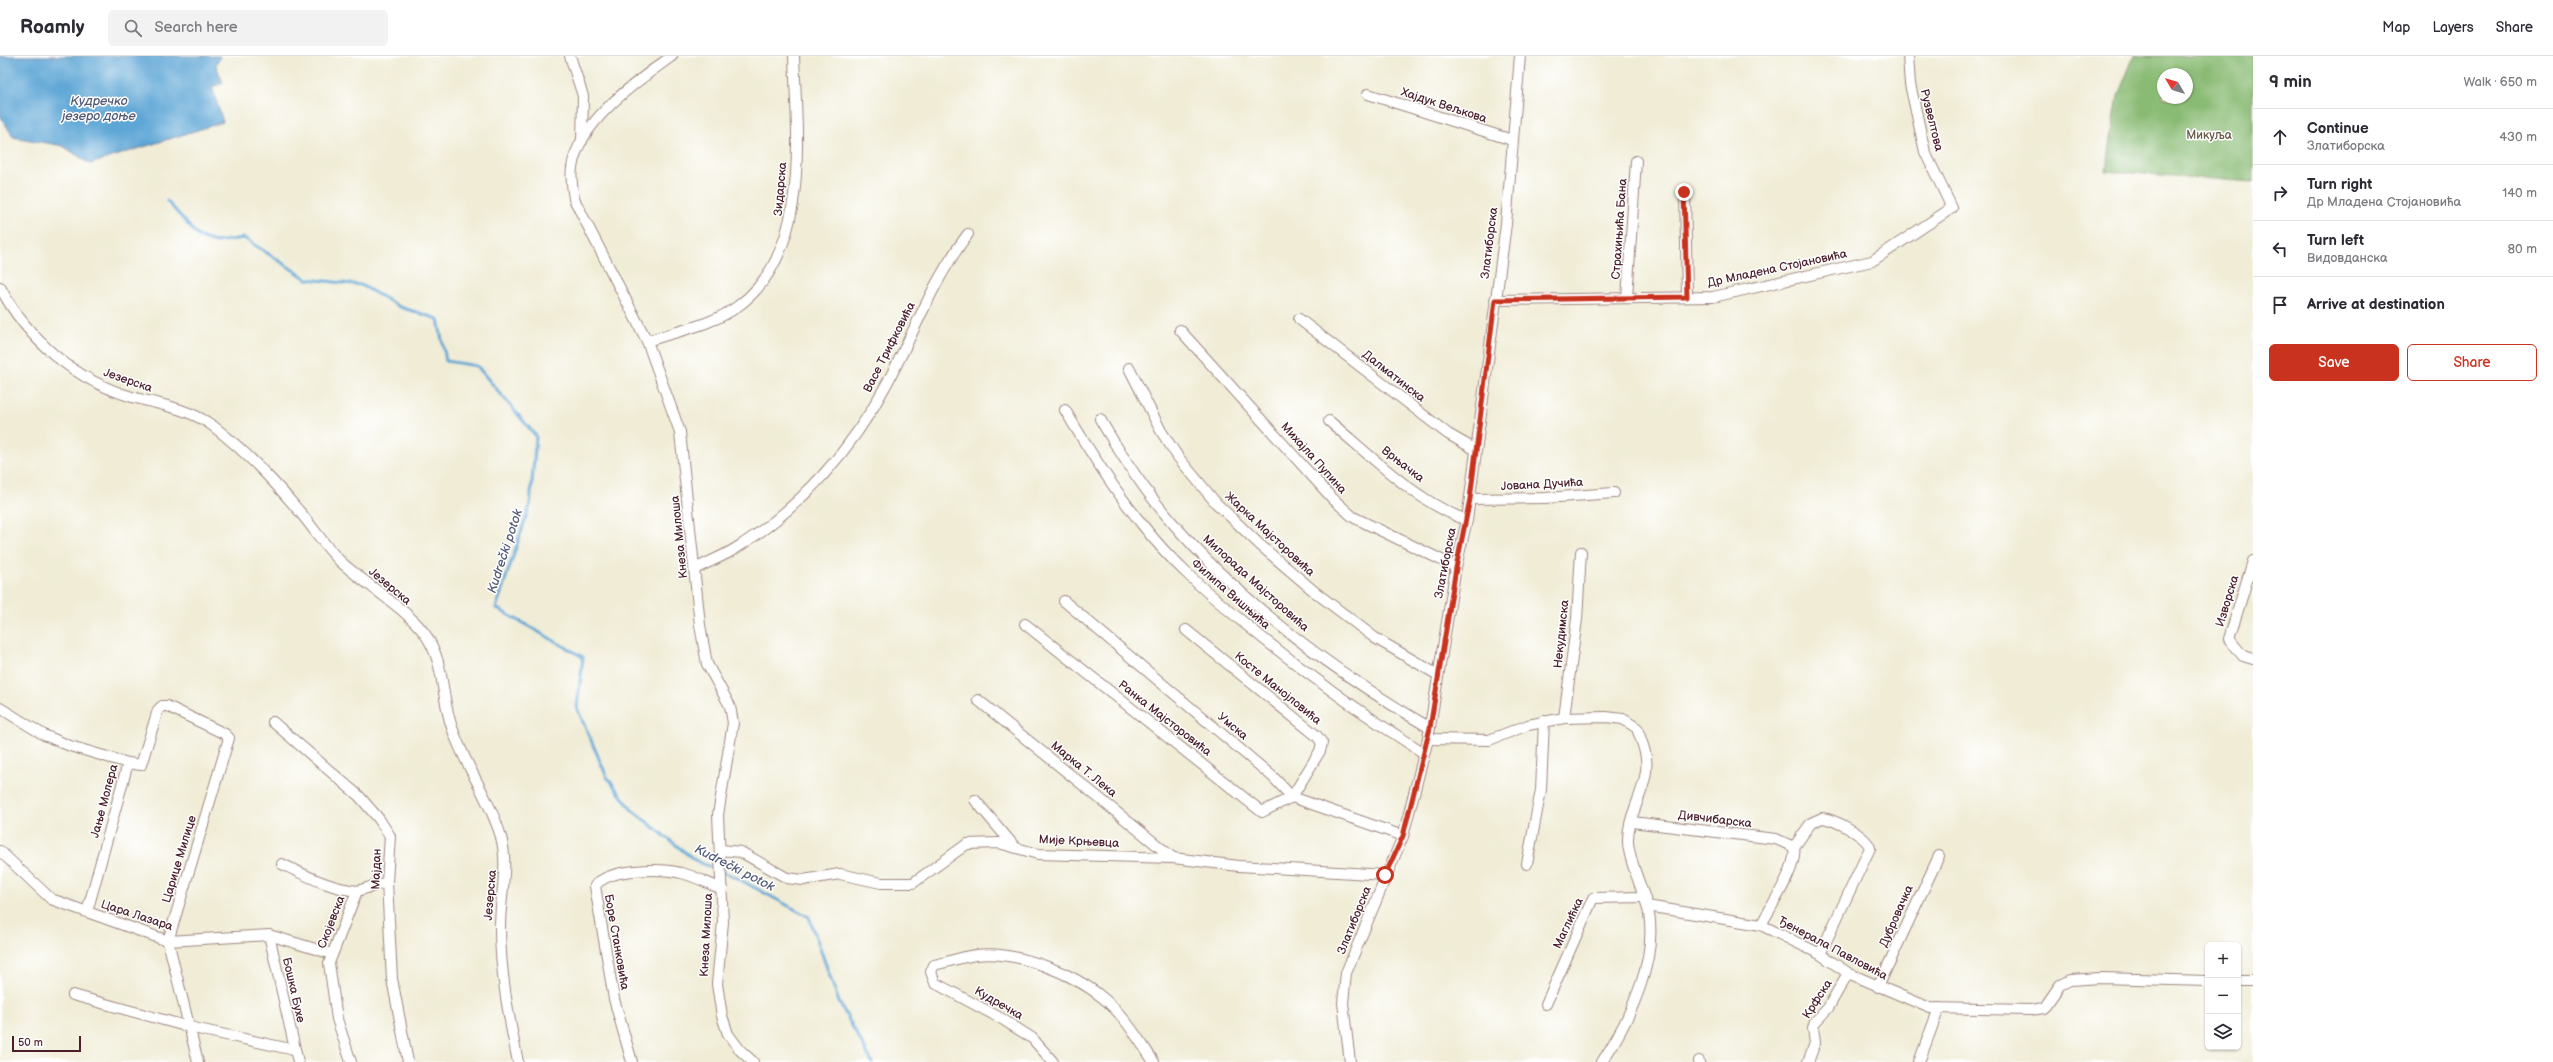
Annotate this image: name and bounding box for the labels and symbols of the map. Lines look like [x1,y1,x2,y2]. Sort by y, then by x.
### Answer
north arrow [2157,68,2193,104]
street label: Хајдук Вељкова [1399,85,1489,126]
street label: Рузвелтова [1917,87,1946,153]
water label: Кудречко језеро доње [60,93,137,124]
park label: Микуља [2186,128,2232,143]
street label: Зидарска [771,161,790,217]
street label: Страхињића Бана [1608,178,1631,280]
route end [1675,183,1693,201]
street label: Златиборска [1478,206,1501,280]
street label: Др Младена Стојановића [1706,246,1848,291]
street label: Васе Трифковића [860,299,919,395]
street label: Далматинска [1359,347,1428,406]
street label: Језерска [101,365,154,396]
street label: Михајла Пупина [1278,419,1350,497]
street label: Врњачка [1378,443,1427,486]
street label: Јована Дучића [1500,475,1584,494]
street label: Жарка Мајсторовића [1222,489,1318,580]
street label: Кнеза Милоша [668,495,691,579]
water label: Kudrečki potok [484,507,526,595]
street label: Златиборска [1431,526,1460,600]
street label: Милорада Мајсторовића [1199,532,1312,635]
street label: Филипа Вишњића [1188,556,1273,633]
street label: Језерска [365,564,414,608]
street label: Изворска [2213,574,2242,629]
street label: Некудимска [1550,599,1573,669]
street label: Косте Манојловића [1231,649,1324,728]
street label: Ранка Мајсторовића [1115,677,1214,760]
street label: Умска [1214,709,1251,743]
street label: Марка Т. Лека [1048,738,1120,801]
street label: Јање Молера [87,763,122,840]
street label: Дивчибарска [1677,808,1753,831]
street label: Царице Милице [159,813,200,905]
street label: Мије Крњевца [1038,832,1120,851]
water label: Kudrečki potok [692,841,778,895]
street label: Мајдан [368,848,385,890]
route start [1376,866,1394,884]
street label: Језерска [481,869,500,921]
street label: Дубровачка [1876,883,1917,950]
street label: Златиборска [1334,884,1375,956]
street label: Боре Станковића [601,893,632,991]
street label: Кнеза Милоша [697,893,716,977]
street label: Скојевска [315,894,348,951]
street label: Маглићка [1550,895,1587,951]
street label: Цара Лазара [99,897,175,934]
street label: Ђенерала Павловића [1776,913,1890,984]
street label: Бошка Бухе [279,956,308,1024]
street label: Крфска [1799,977,1836,1022]
street label: Кудречка [972,984,1026,1023]
scale bar [12,1034,81,1053]

